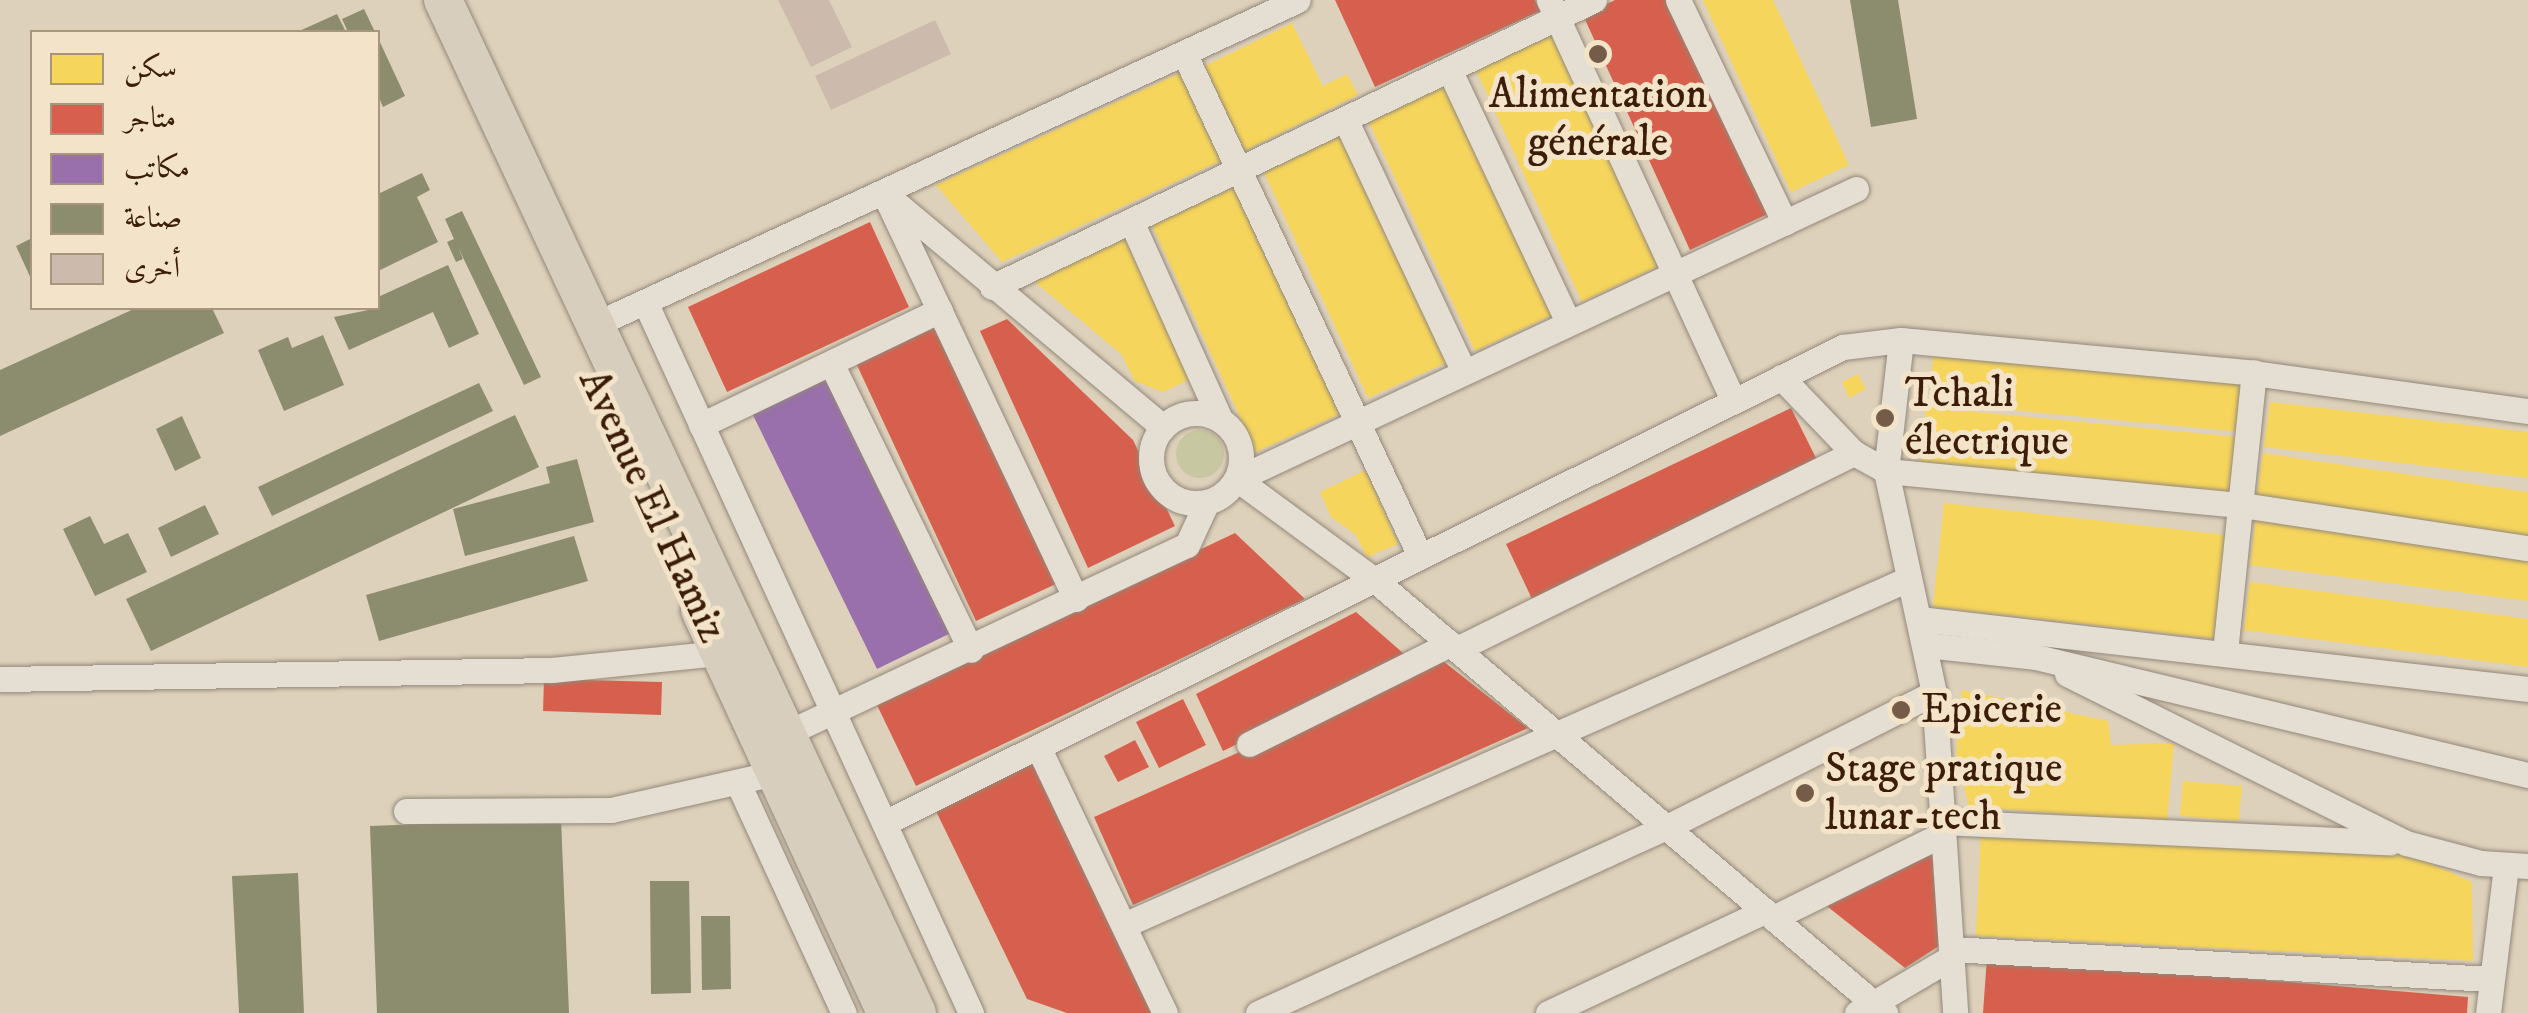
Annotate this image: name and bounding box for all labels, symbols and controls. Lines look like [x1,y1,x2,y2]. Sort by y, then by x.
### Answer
legend [30,30,380,310]
marker: Alimentation générale [1587,43,1609,65]
text: سكن [124,50,177,87]
place label: Alimentation générale [1489,70,1707,168]
text: متاجر [124,100,176,137]
text: مكاتب [124,150,190,187]
text: صناعة [124,200,182,237]
text: أخرى [124,250,180,287]
street label: Avenue El Hamiz [567,362,737,650]
place label: Tchali électrique [1905,369,2069,468]
marker: Tchali électrique [1874,407,1896,429]
place label: Epicerie [1921,685,2062,735]
marker: Epicerie [1890,699,1912,721]
place label: Stage pratique lunar-tech [1825,744,2062,842]
marker: Stage pratique lunar-tech [1794,782,1816,804]

